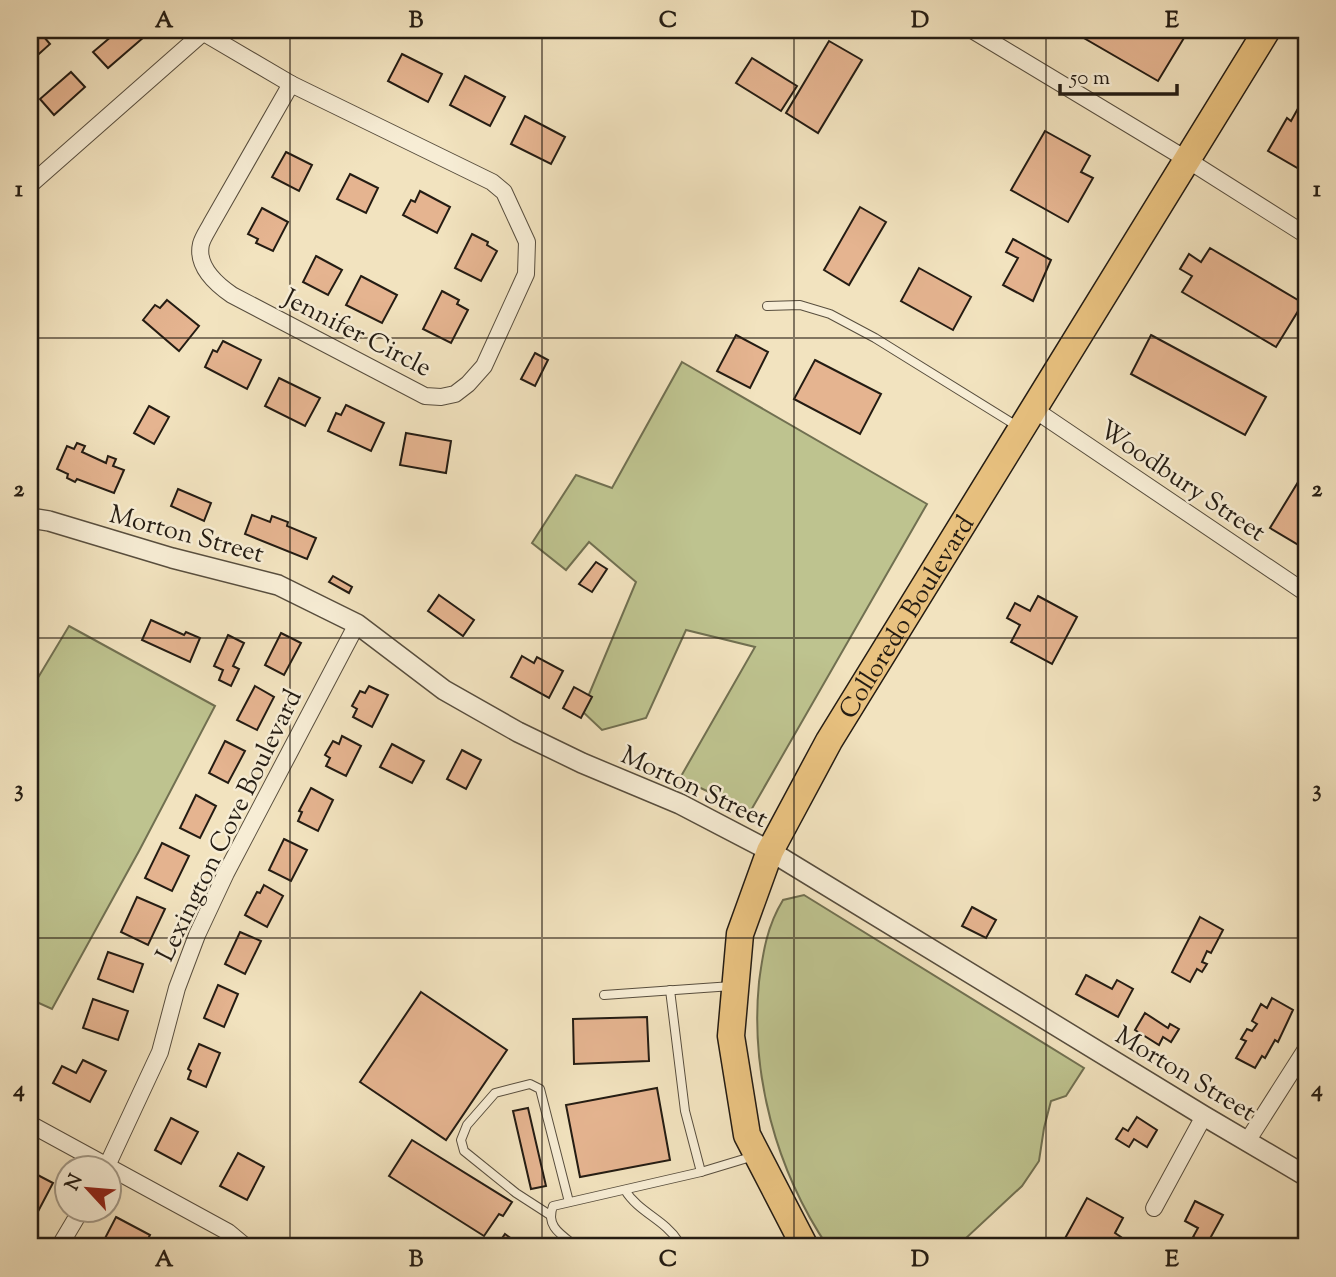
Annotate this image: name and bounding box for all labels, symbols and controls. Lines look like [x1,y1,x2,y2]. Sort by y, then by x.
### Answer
text: A [155,5,174,38]
text: B [409,5,424,38]
text: C [659,5,677,38]
text: D [911,5,929,38]
text: E [1165,5,1179,38]
scale bar [1060,52,1177,96]
text: 50 m [1069,64,1110,94]
text: 1 [15,174,23,207]
text: 1 [1313,174,1321,207]
street label: Jennifer Circle [275,280,437,387]
street label: Woodbury Street [1091,412,1273,552]
text: 2 [14,474,25,507]
text: 2 [1312,474,1323,507]
street label: Morton Street [105,497,268,574]
street label: Colloredo Boulevard [831,509,985,727]
street label: Lexington Cove Boulevard [148,683,313,969]
street label: Morton Street [614,738,774,839]
text: 3 [14,774,24,807]
text: 3 [1312,774,1322,807]
street label: Morton Street [1107,1018,1262,1132]
text: 4 [12,1074,25,1107]
text: 4 [1310,1074,1323,1107]
north arrow [52,1154,122,1224]
text: N [60,1170,90,1195]
text: A [155,1244,174,1277]
text: B [409,1244,424,1277]
text: C [659,1244,677,1277]
text: D [911,1244,929,1277]
text: E [1165,1244,1179,1277]

